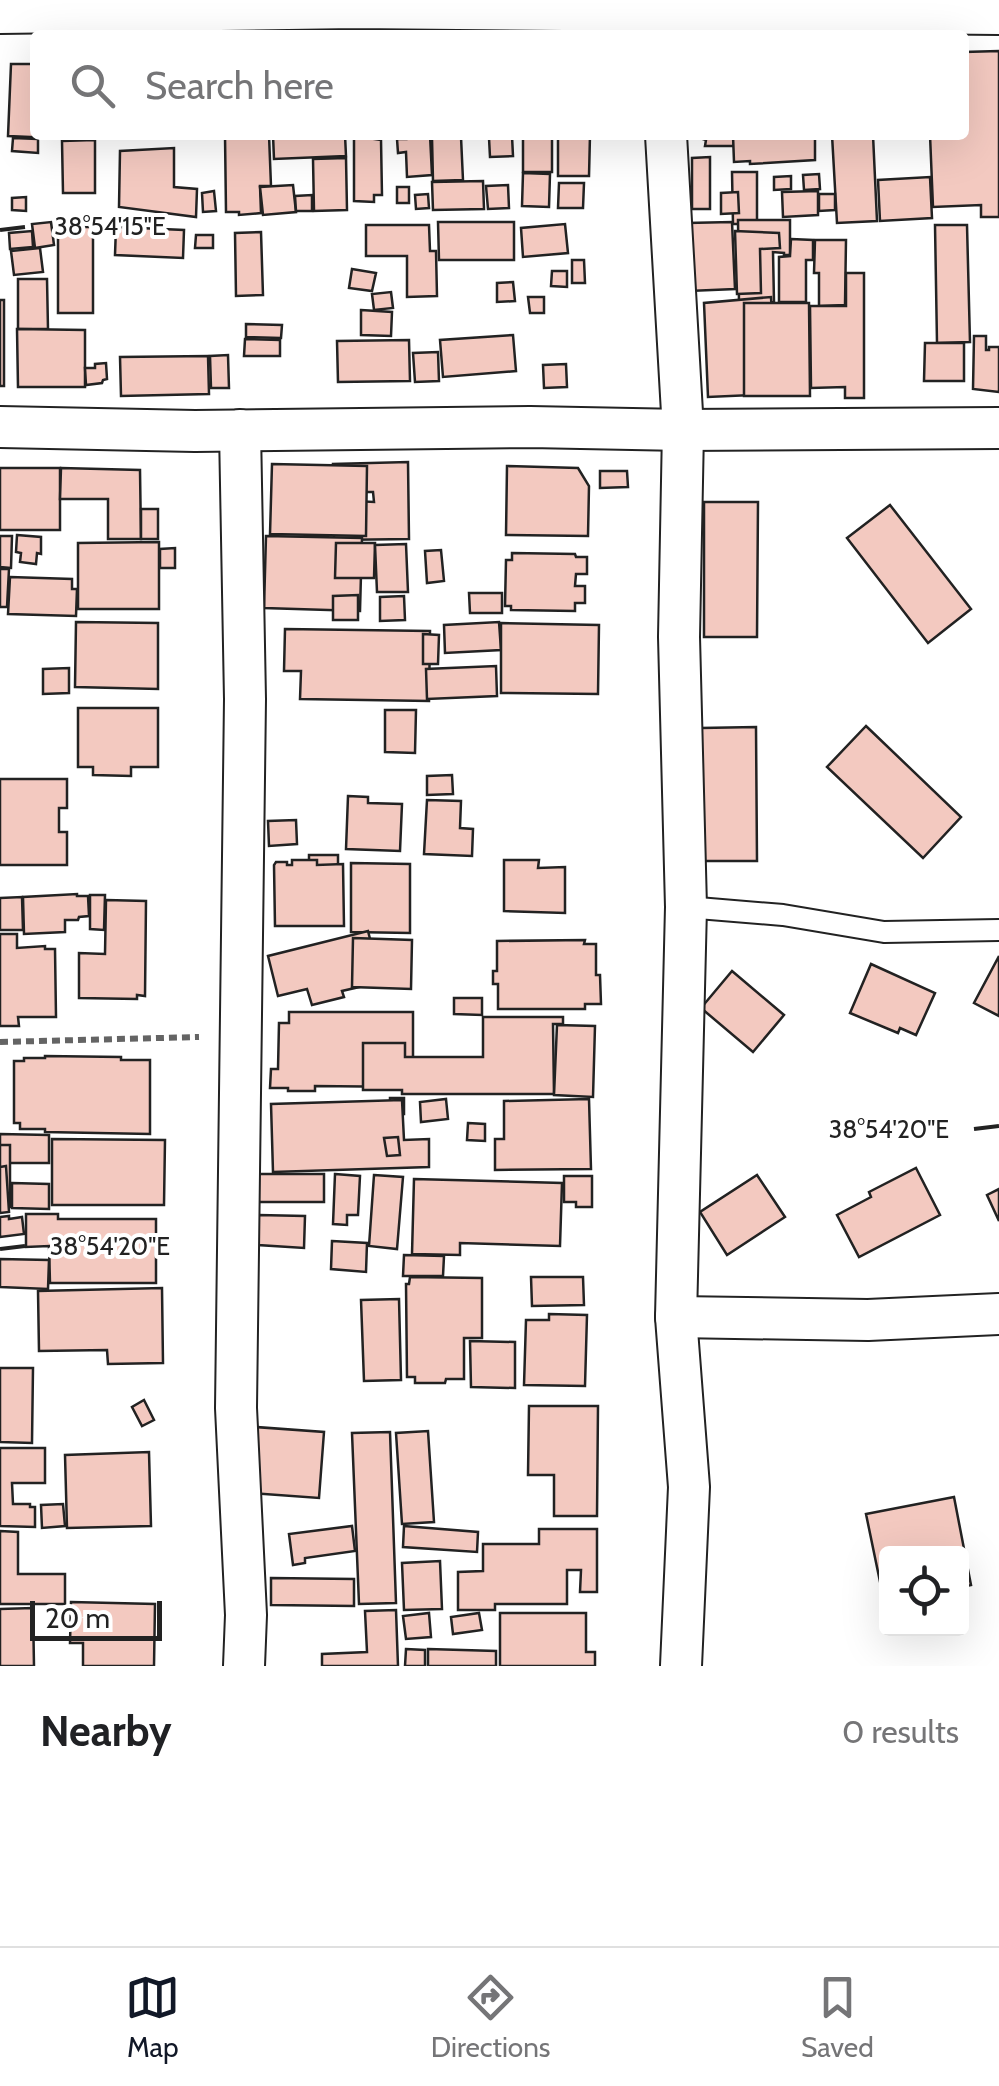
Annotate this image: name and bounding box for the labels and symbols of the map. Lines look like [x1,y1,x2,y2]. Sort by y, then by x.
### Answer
text: 38°54'15"E [54,211,166,241]
text: 38°54'20"E [829,1114,949,1144]
text: 38°54'20"E [50,1231,170,1261]
scale bar [30,1596,162,1640]

